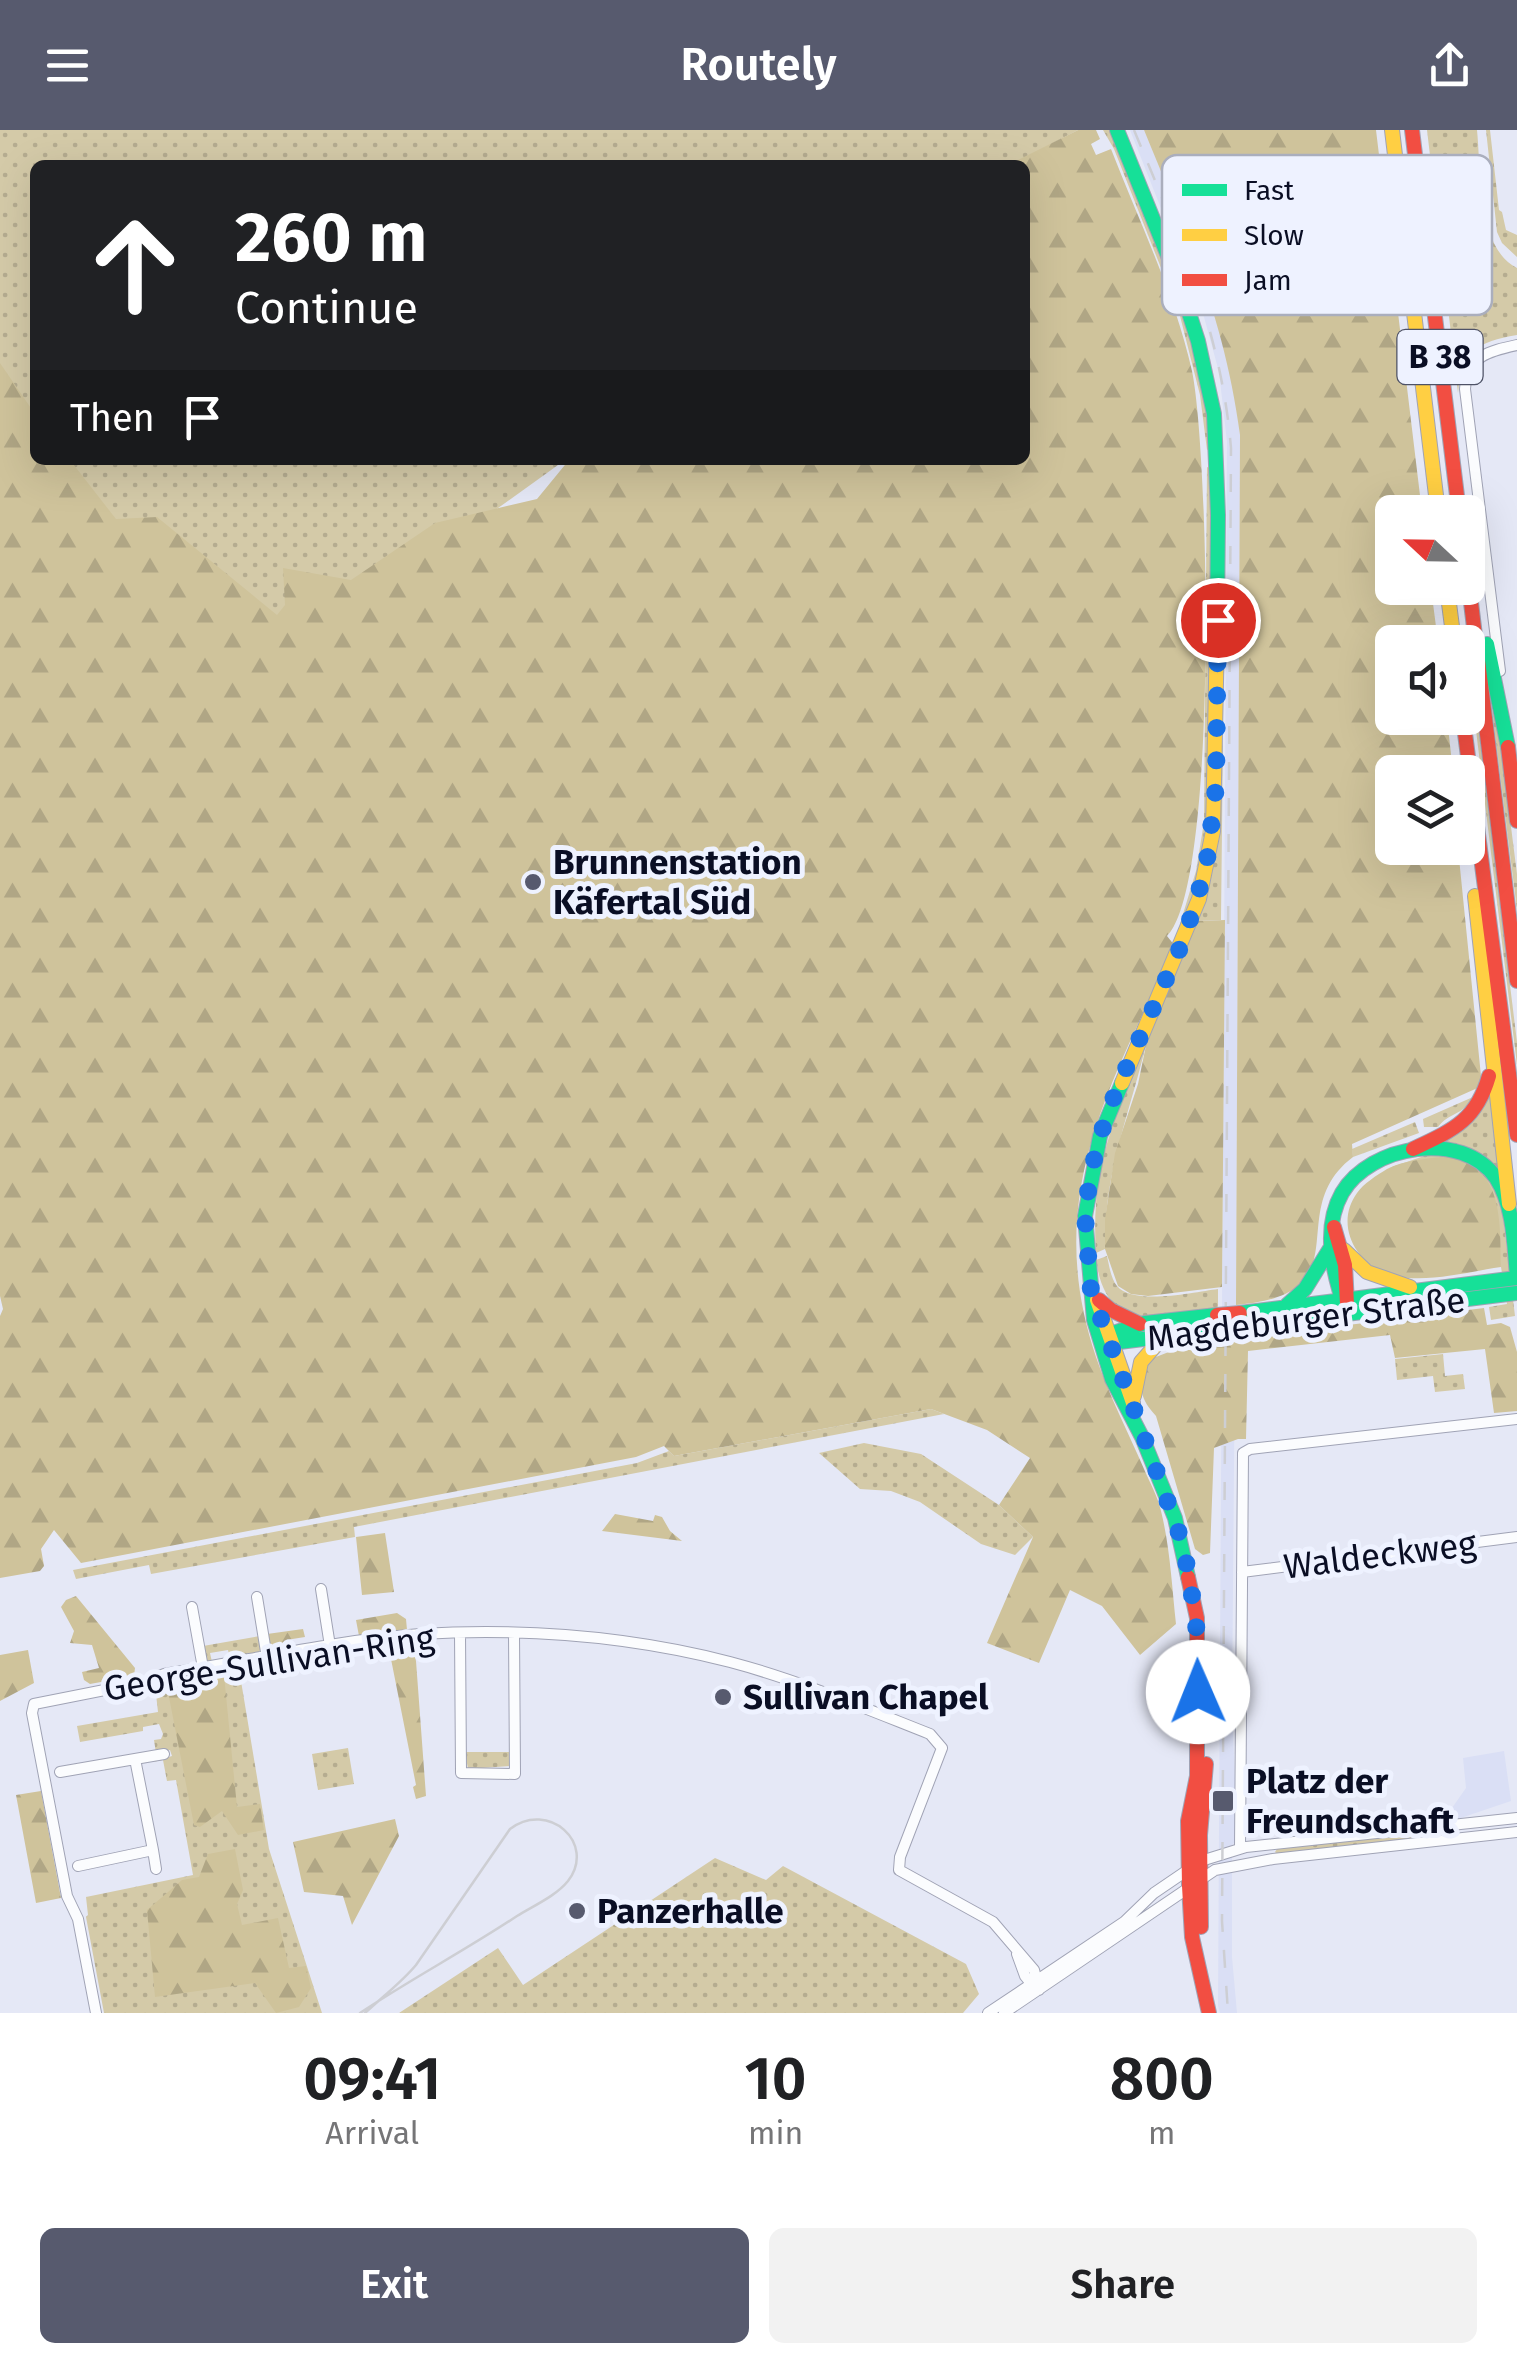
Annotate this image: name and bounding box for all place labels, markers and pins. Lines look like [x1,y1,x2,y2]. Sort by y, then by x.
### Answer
pin [1176,578,1261,663]
place label: Brunnenstation Käfertal Süd [553,841,802,923]
marker: Brunnenstation Käfertal Süd [522,871,544,893]
place label: Sullivan Chapel [743,1676,989,1718]
marker: Sullivan Chapel [712,1686,734,1708]
place label: Platz der Freundschaft [1246,1760,1455,1842]
marker: Platz der Freundschaft [1210,1788,1236,1814]
place label: Panzerhalle [597,1890,784,1932]
marker: Panzerhalle [566,1900,588,1922]

